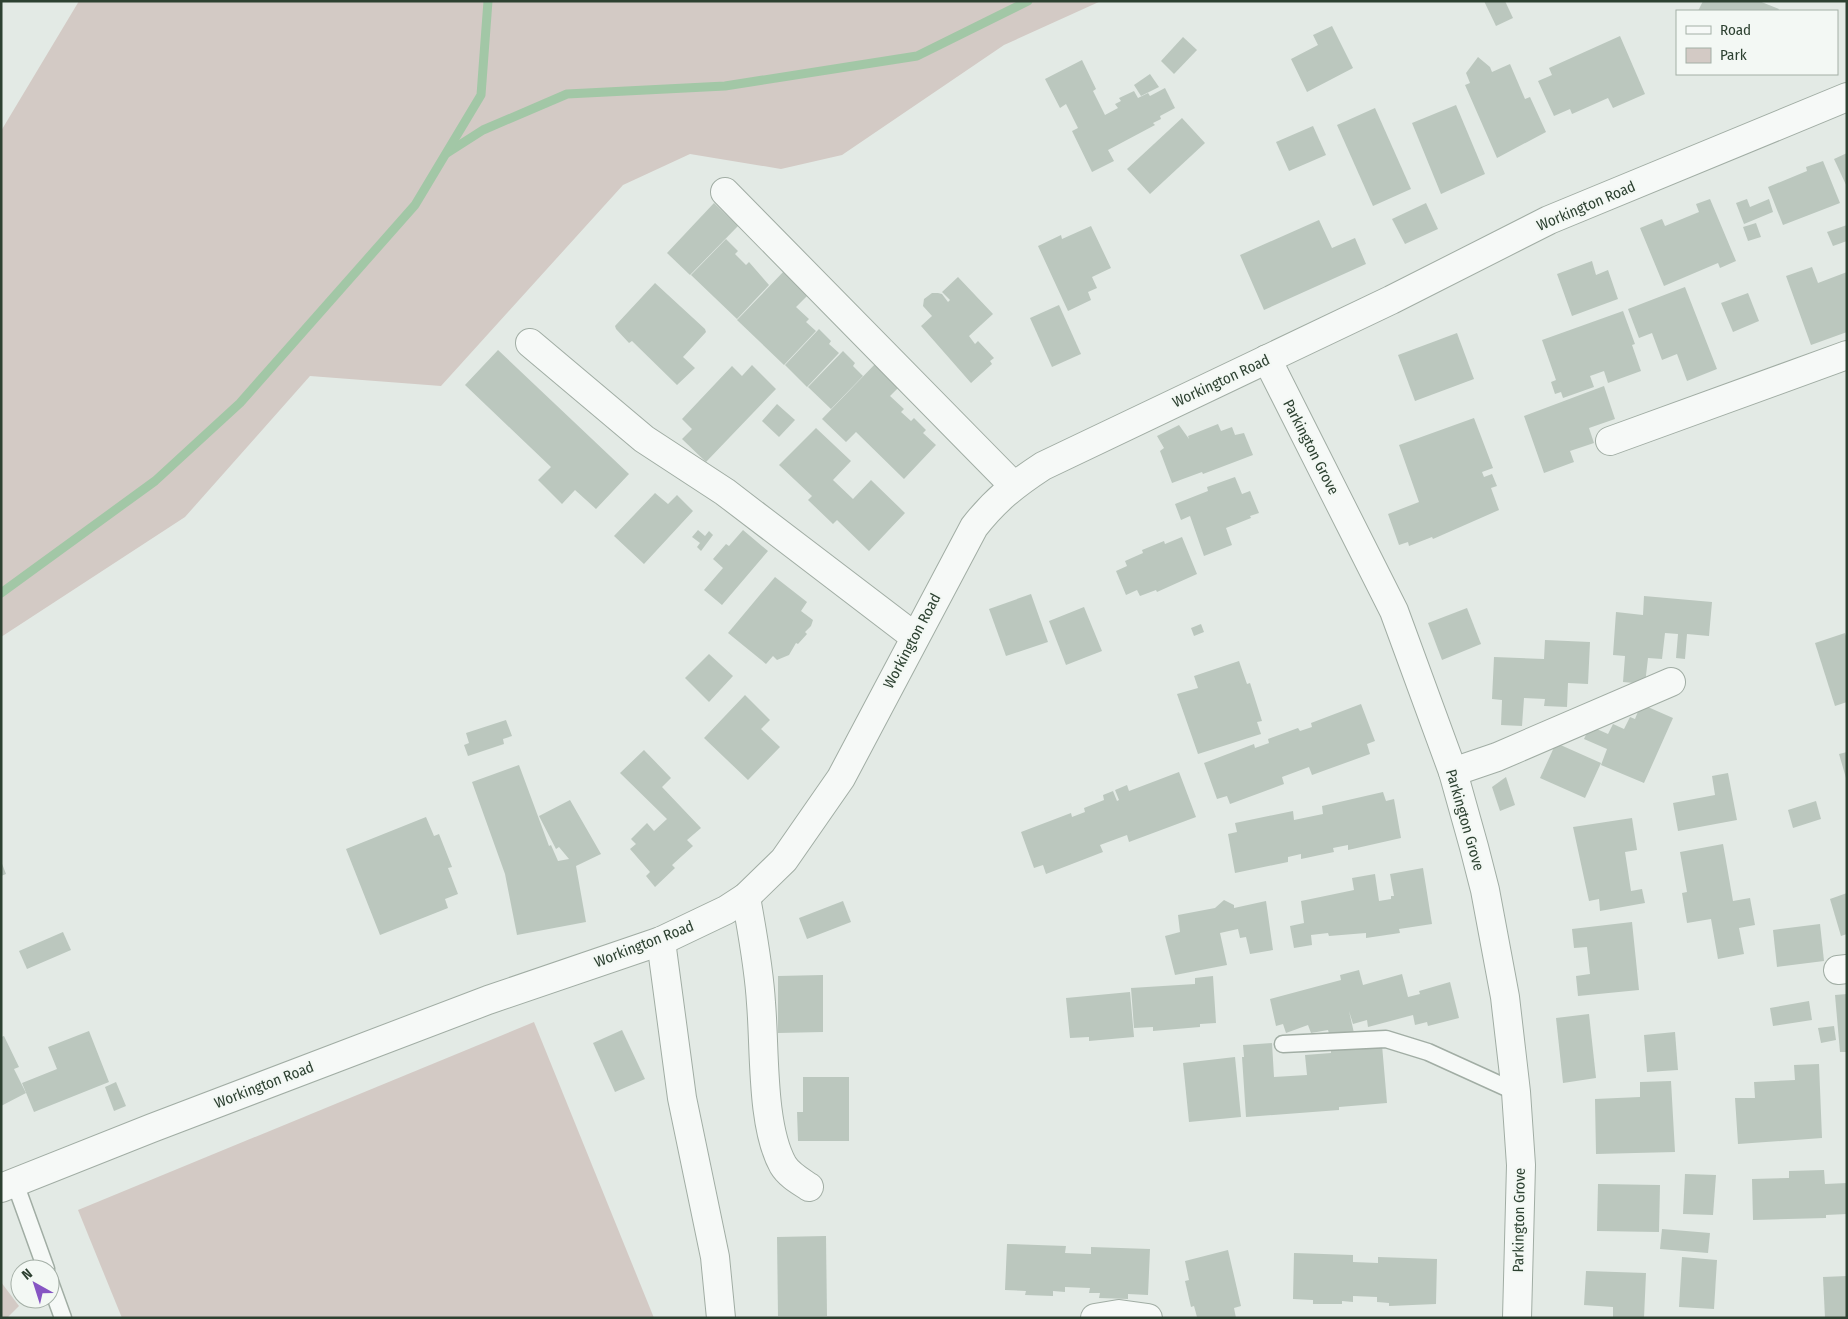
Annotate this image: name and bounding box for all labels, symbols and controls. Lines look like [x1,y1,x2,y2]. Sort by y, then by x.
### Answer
legend [1676,10,1838,75]
text: Road [1720,21,1751,39]
text: Park [1720,46,1747,64]
street label: Workington Road [1534,177,1638,235]
street label: Workington Road [1170,351,1272,411]
street label: Parkington Grove [1279,396,1343,498]
street label: Workington Road [879,590,945,692]
street label: Parkington Grove [1442,767,1488,873]
street label: Workington Road [592,917,696,971]
street label: Workington Road [212,1058,316,1112]
street label: Parkington Grove [1509,1168,1529,1272]
north arrow [10,1259,60,1309]
text: N [19,1265,36,1284]

